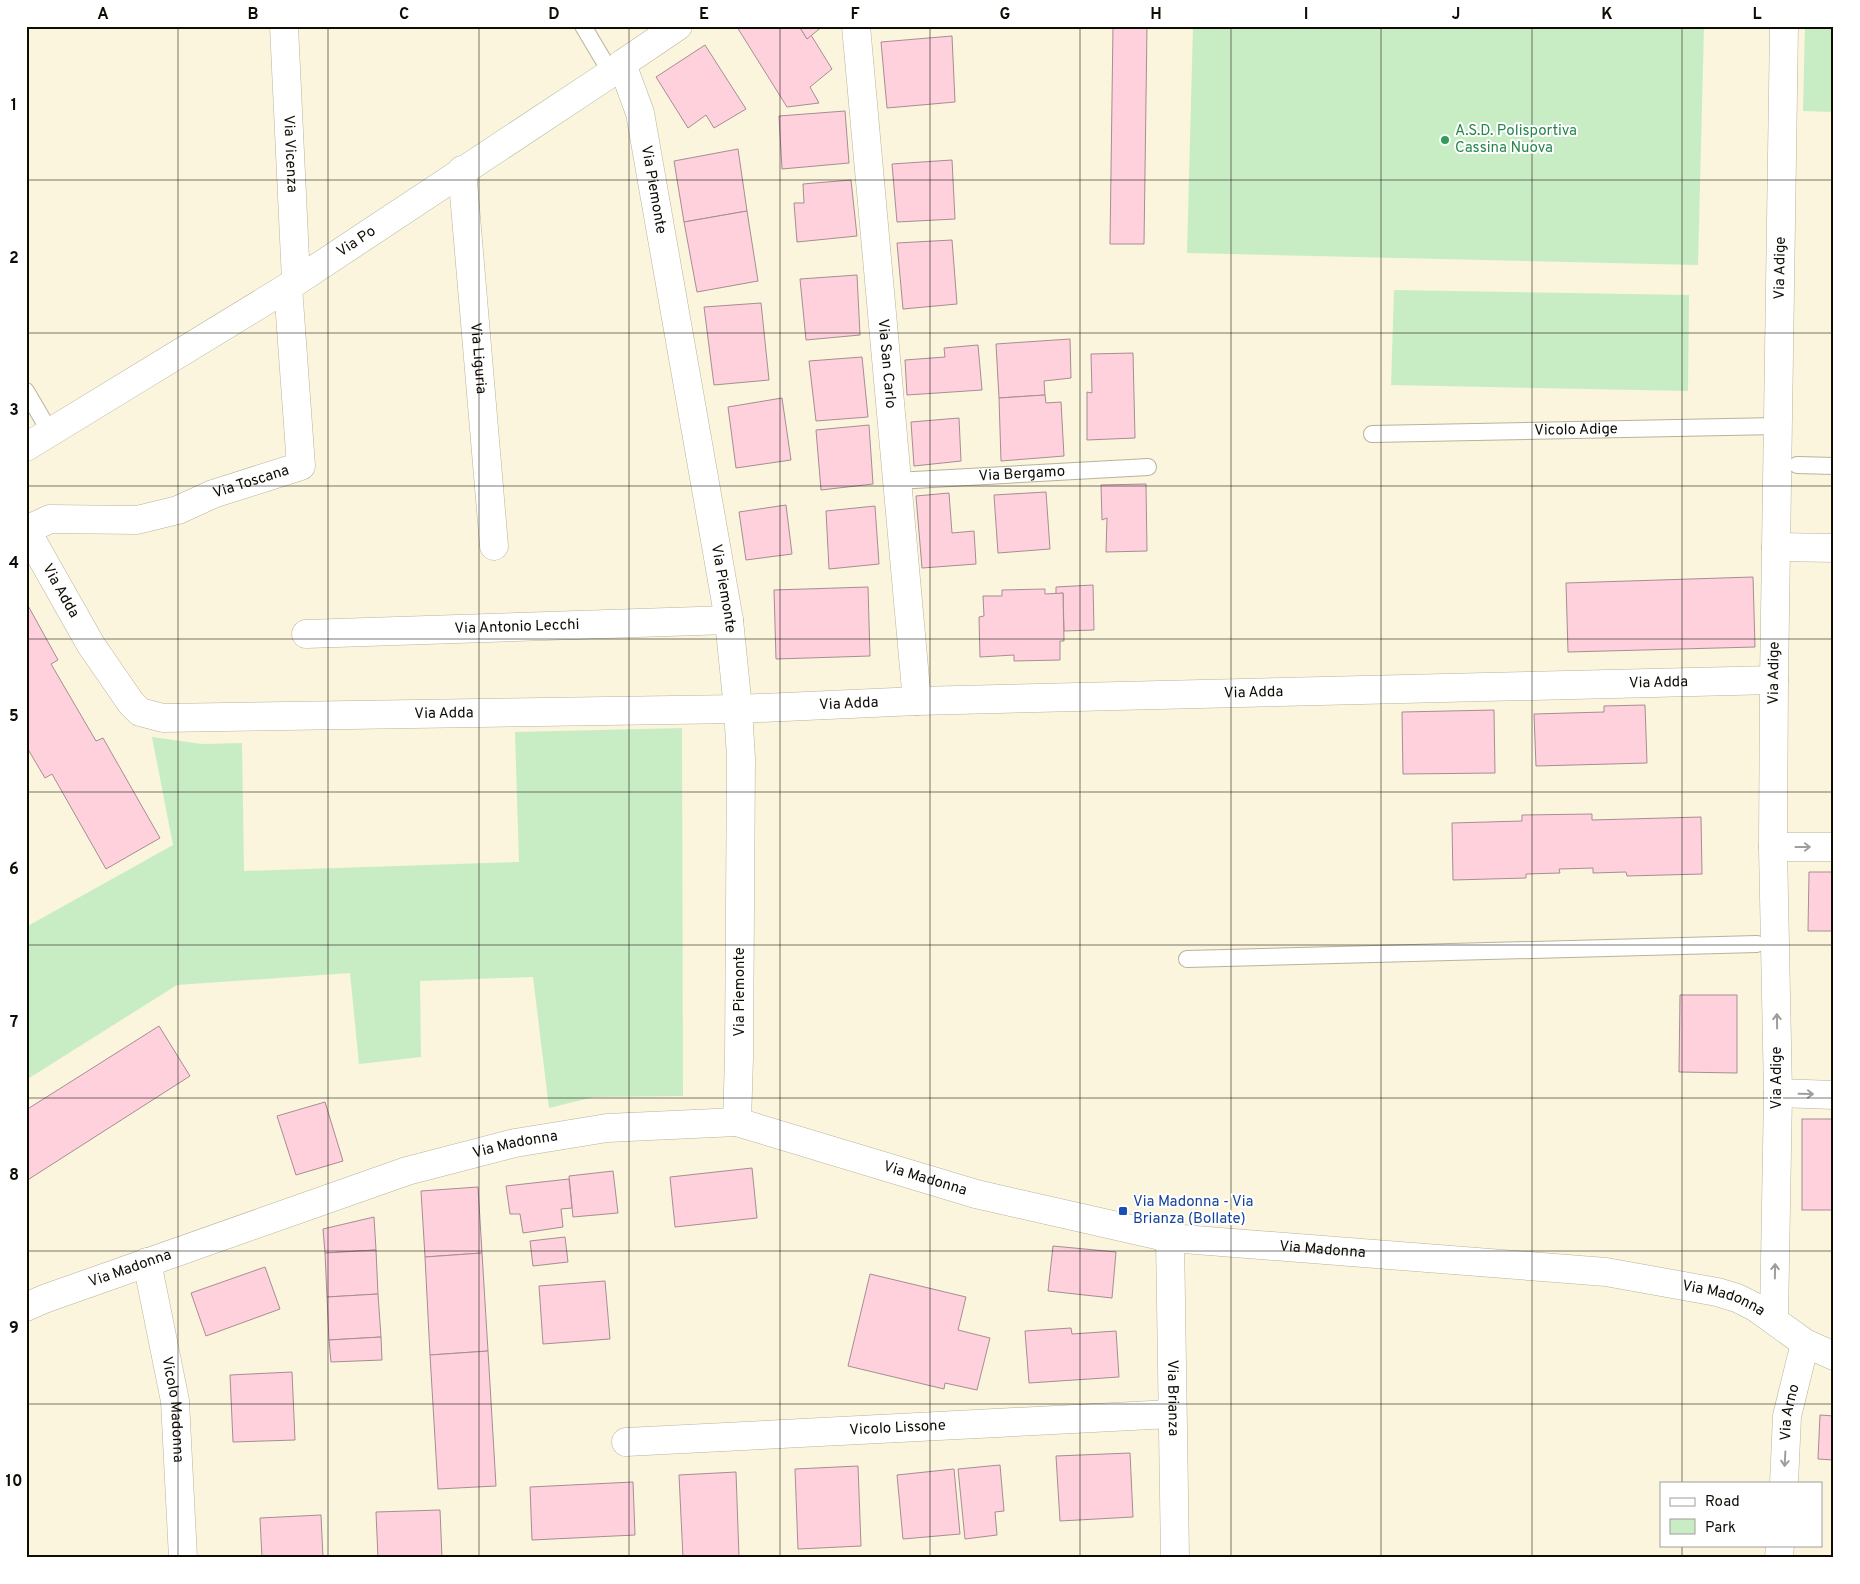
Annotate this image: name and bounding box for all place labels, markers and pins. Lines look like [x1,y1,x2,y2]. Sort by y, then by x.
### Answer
place label: A.S.D. Polisportiva Cassina Nuova [1455,122,1577,158]
marker: A.S.D. Polisportiva Cassina Nuova [1439,134,1451,146]
place label: Via Madonna - Via Brianza (Bollate) [1133,1193,1253,1229]
marker: Via Madonna - Via Brianza (Bollate) [1117,1205,1129,1217]

